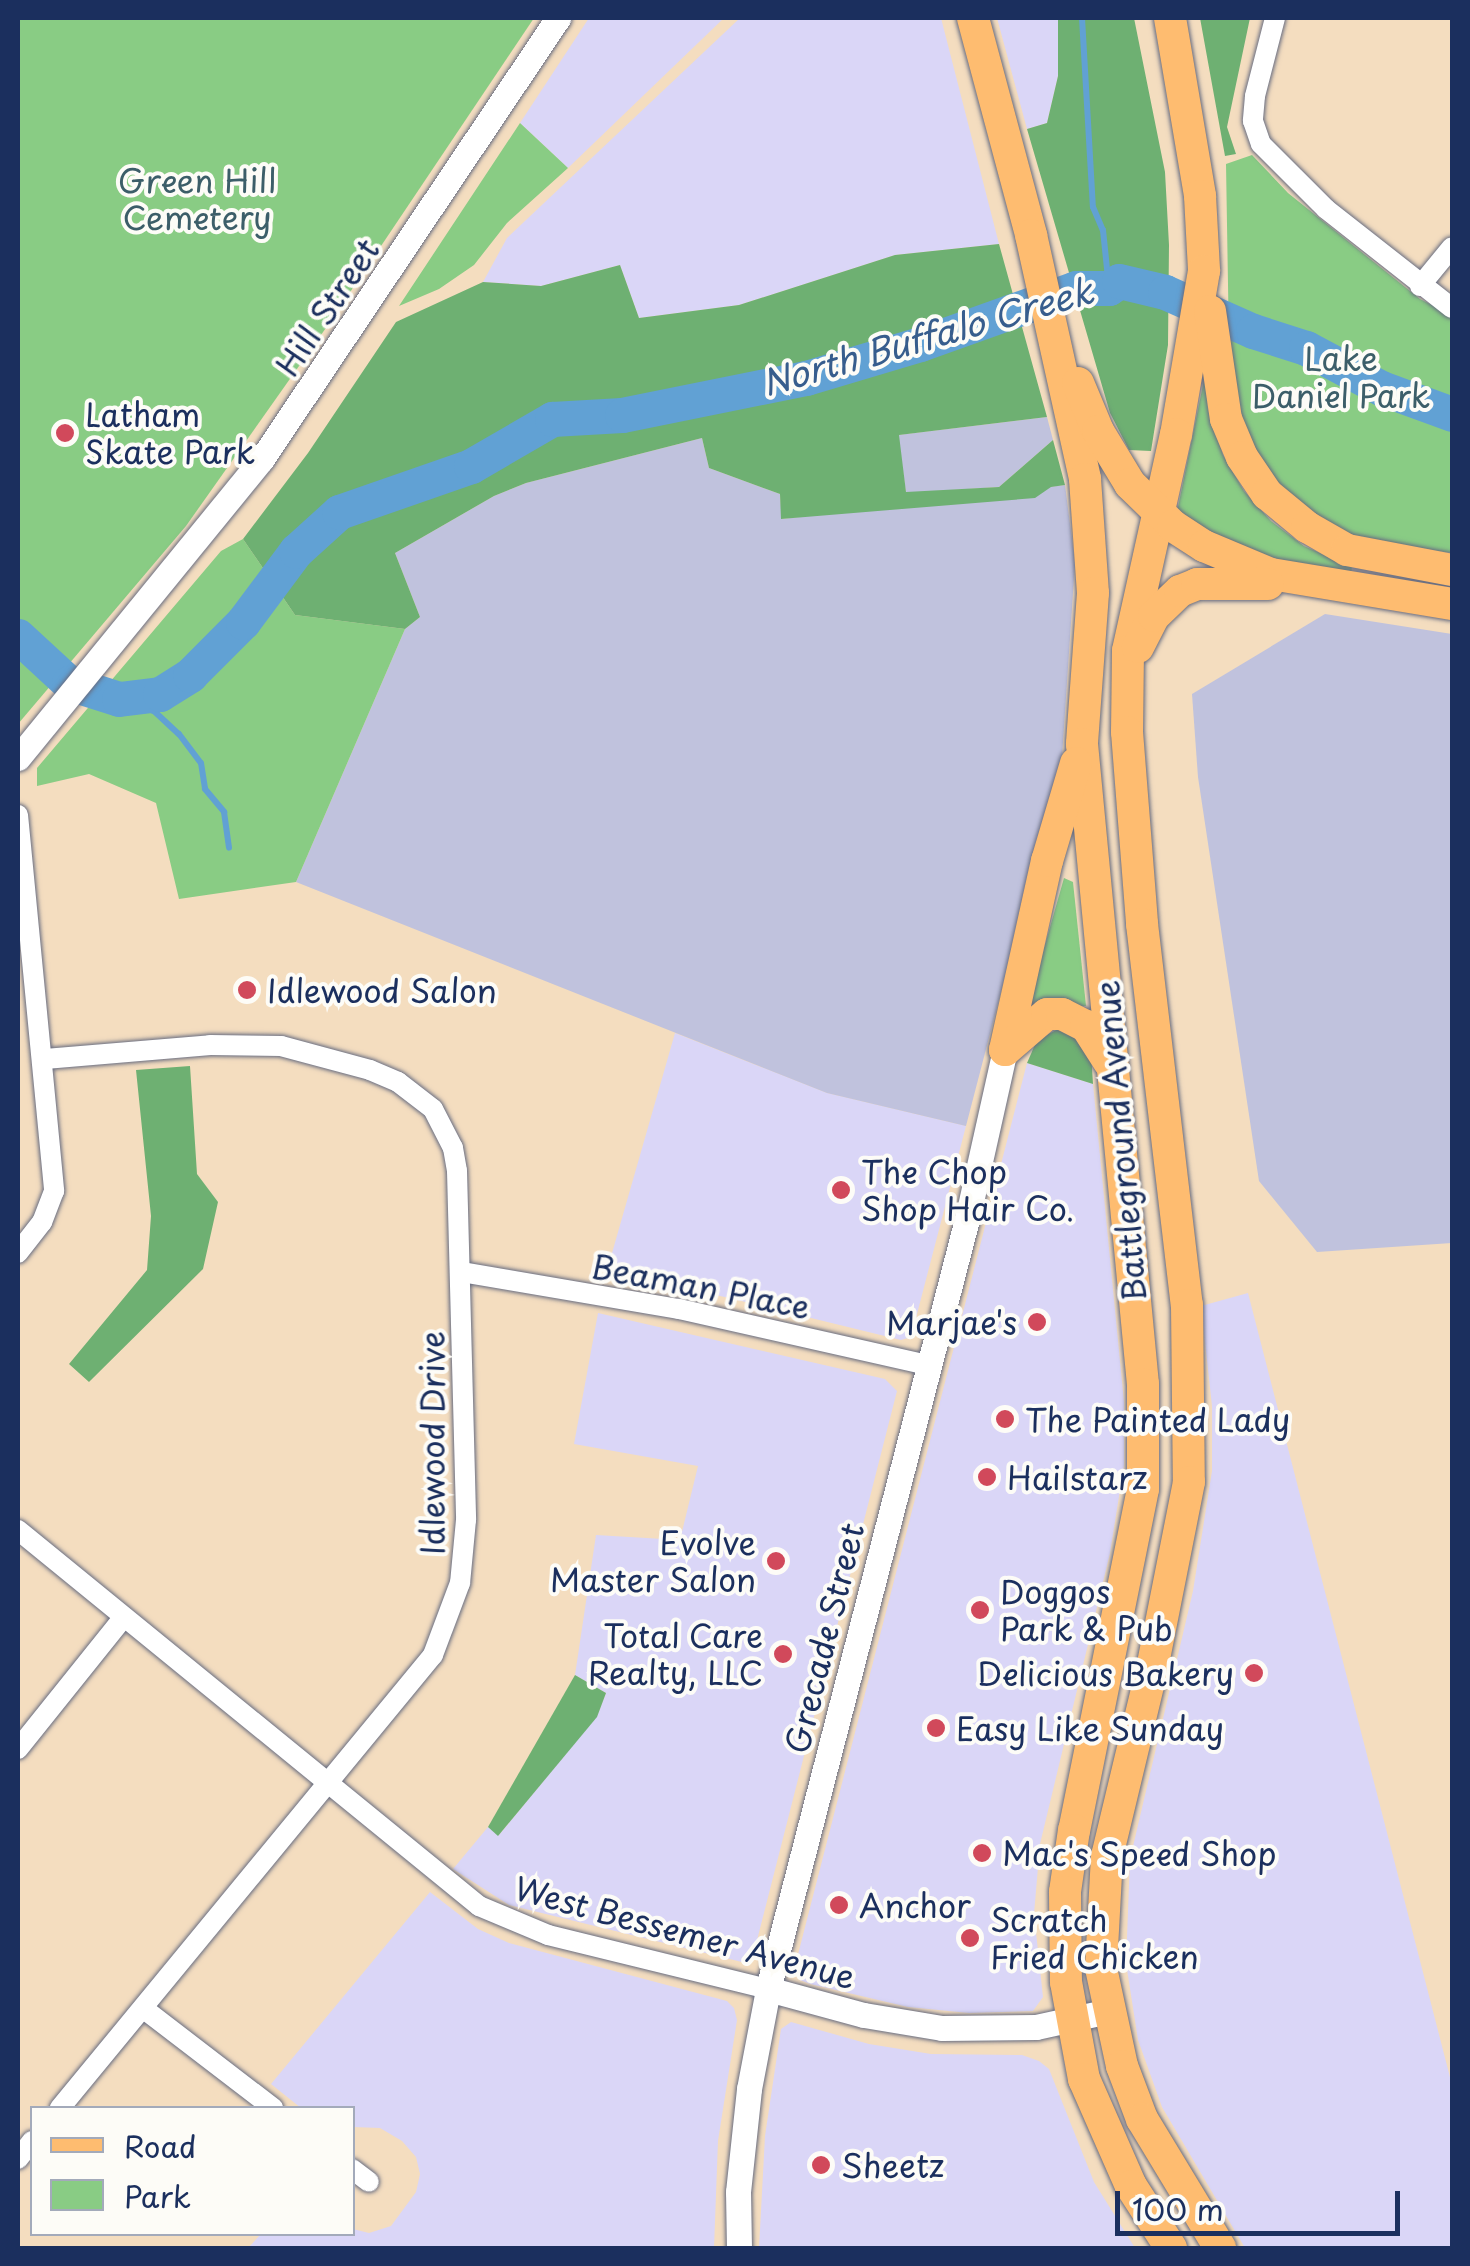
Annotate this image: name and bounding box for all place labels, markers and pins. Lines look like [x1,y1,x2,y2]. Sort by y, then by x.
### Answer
place label: Latham Skate Park [85,396,255,471]
marker: Latham Skate Park [54,422,76,444]
place label: Idlewood Salon [267,971,498,1009]
marker: Idlewood Salon [236,979,258,1001]
place label: The Chop Shop Hair Co. [861,1153,1076,1228]
marker: The Chop Shop Hair Co. [830,1179,852,1201]
place label: Marjae's [886,1303,1017,1341]
marker: Marjae's [1026,1311,1048,1333]
place label: The Painted Lady [1025,1400,1292,1438]
marker: The Painted Lady [994,1408,1016,1430]
place label: Hailstarz [1007,1458,1147,1496]
marker: Hailstarz [976,1466,998,1488]
place label: Evolve Master Salon [549,1524,756,1599]
marker: Evolve Master Salon [765,1550,787,1572]
place label: Doggos Park & Pub [1000,1573,1173,1648]
marker: Doggos Park & Pub [969,1599,991,1621]
place label: Total Care Realty, LLC [584,1617,763,1692]
marker: Total Care Realty, LLC [772,1643,794,1665]
place label: Delicious Bakery [977,1654,1234,1692]
marker: Delicious Bakery [1243,1662,1265,1684]
place label: Easy Like Sunday [956,1709,1225,1747]
marker: Easy Like Sunday [925,1717,947,1739]
place label: Mac's Speed Shop [1002,1834,1278,1872]
marker: Mac's Speed Shop [971,1842,993,1864]
place label: Anchor [859,1886,971,1924]
marker: Anchor [828,1894,850,1916]
place label: Scratch Fried Chicken [990,1901,1200,1976]
marker: Scratch Fried Chicken [959,1927,981,1949]
place label: Sheetz [841,2146,944,2184]
marker: Sheetz [810,2154,832,2176]

